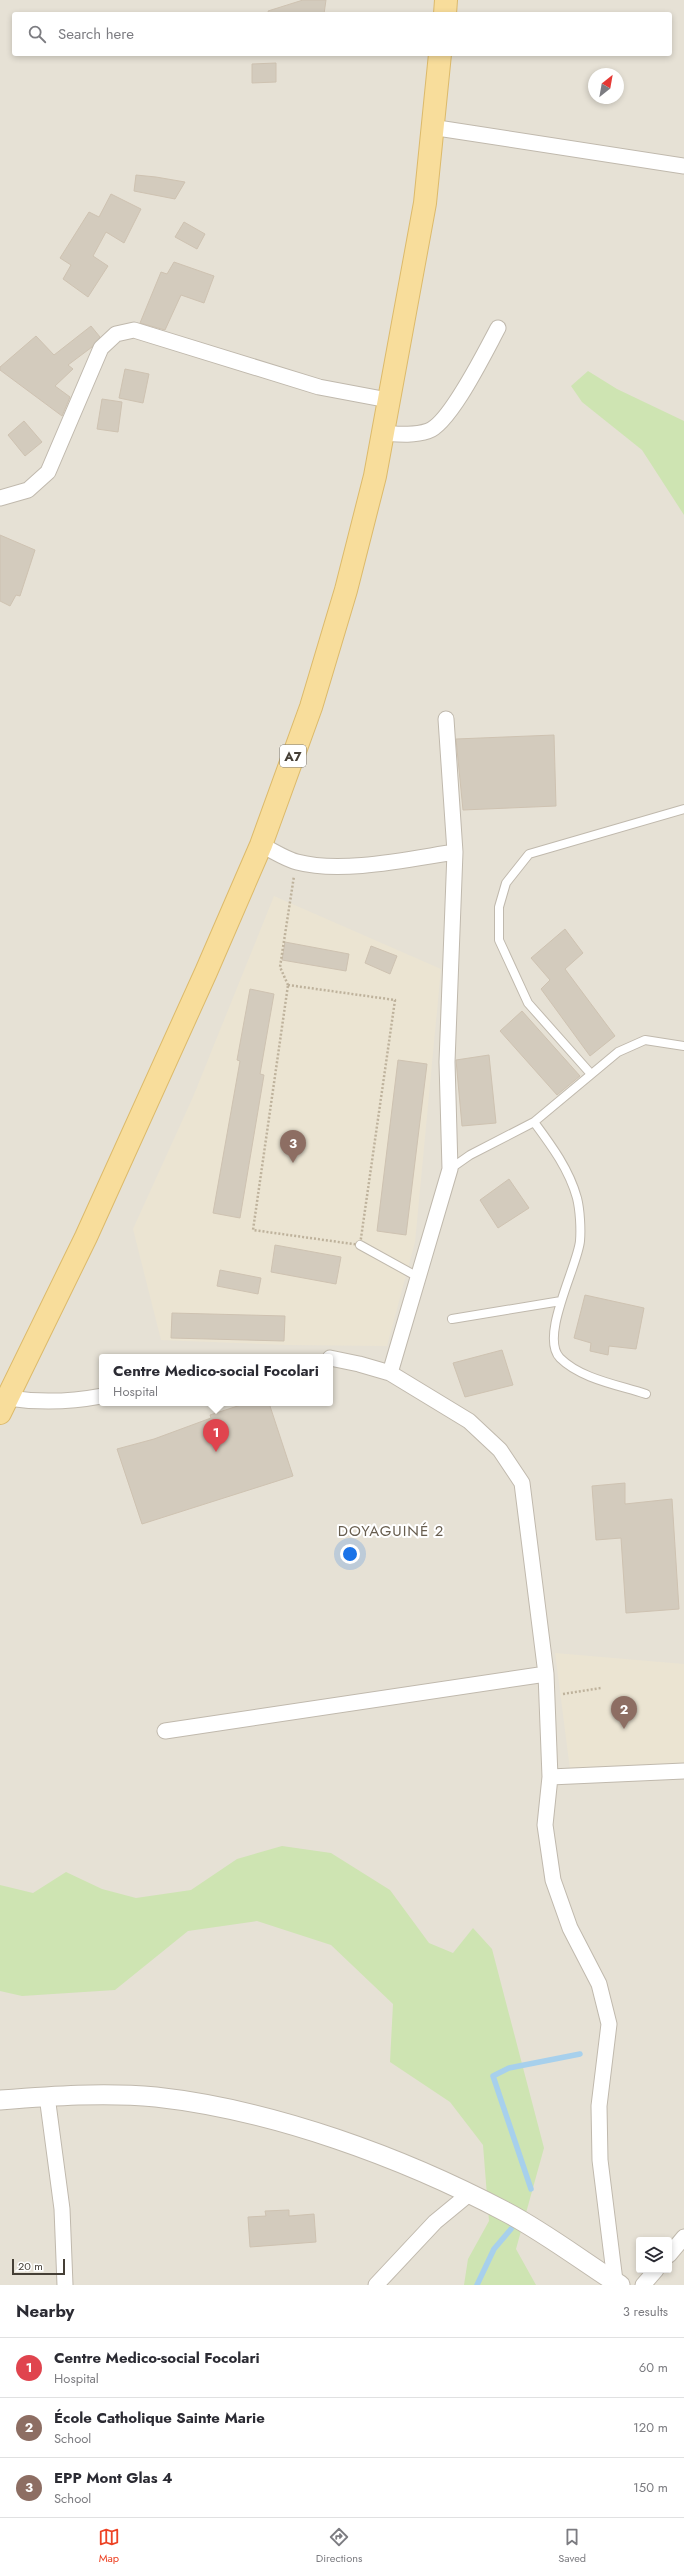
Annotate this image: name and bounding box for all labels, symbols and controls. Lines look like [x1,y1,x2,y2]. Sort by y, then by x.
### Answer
search box [12,12,672,56]
icon: search [26,23,48,45]
text: Search here [58,23,134,45]
north arrow [588,68,624,104]
road number: A7 [280,745,306,767]
pin: 3 [280,1130,306,1163]
popup [99,1354,333,1406]
text: Centre Medico-social Focolari [113,1360,319,1382]
text: Hospital [113,1382,158,1401]
pin: 1 [203,1419,229,1452]
district label: DOYAGUINÉ 2 [338,1520,444,1542]
your location [340,1544,360,1564]
pin: 2 [611,1696,637,1729]
map controls [636,2237,672,2273]
button: layers [636,2237,672,2273]
scale bar [12,2257,65,2276]
text: 20 m [18,2258,43,2274]
text: Nearby [16,2299,74,2323]
text: 3 results [623,2302,668,2321]
text: Centre Medico-social Focolari [54,2347,260,2369]
text: 1 [26,2358,32,2377]
text: 60 m [639,2358,668,2377]
text: Hospital [54,2369,99,2388]
text: École Catholique Sainte Marie [54,2407,265,2429]
text: 2 [25,2418,33,2437]
text: 120 m [633,2418,668,2437]
text: School [54,2429,91,2448]
text: EPP Mont Glas 4 [54,2467,173,2489]
text: 3 [25,2478,33,2497]
text: 150 m [633,2478,668,2497]
text: School [54,2489,91,2508]
tab: Map [98,2526,120,2566]
tab: Directions [316,2526,362,2566]
tab: Saved [558,2526,586,2566]

